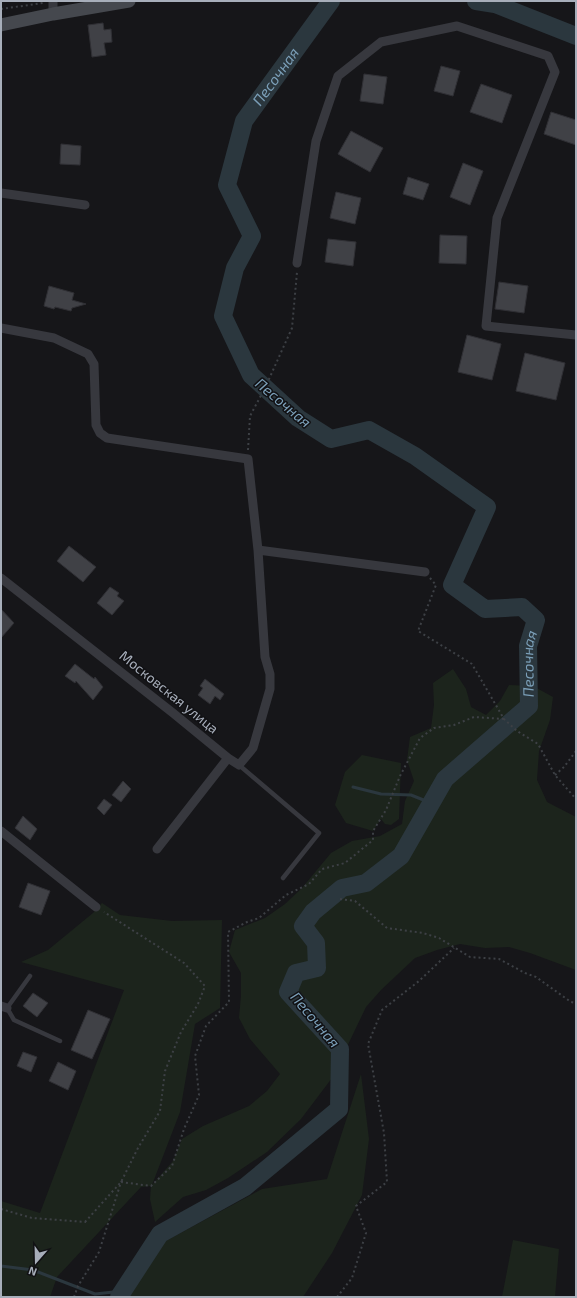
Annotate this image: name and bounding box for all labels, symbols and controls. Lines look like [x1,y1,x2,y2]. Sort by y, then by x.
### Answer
water label: Песочная [248,44,302,109]
water label: Песочная [252,374,315,431]
water label: Песочная [518,628,540,698]
street label: Московская улица [116,647,222,737]
water label: Песочная [287,988,344,1051]
north arrow [16,1242,56,1282]
text: N [26,1264,38,1279]

